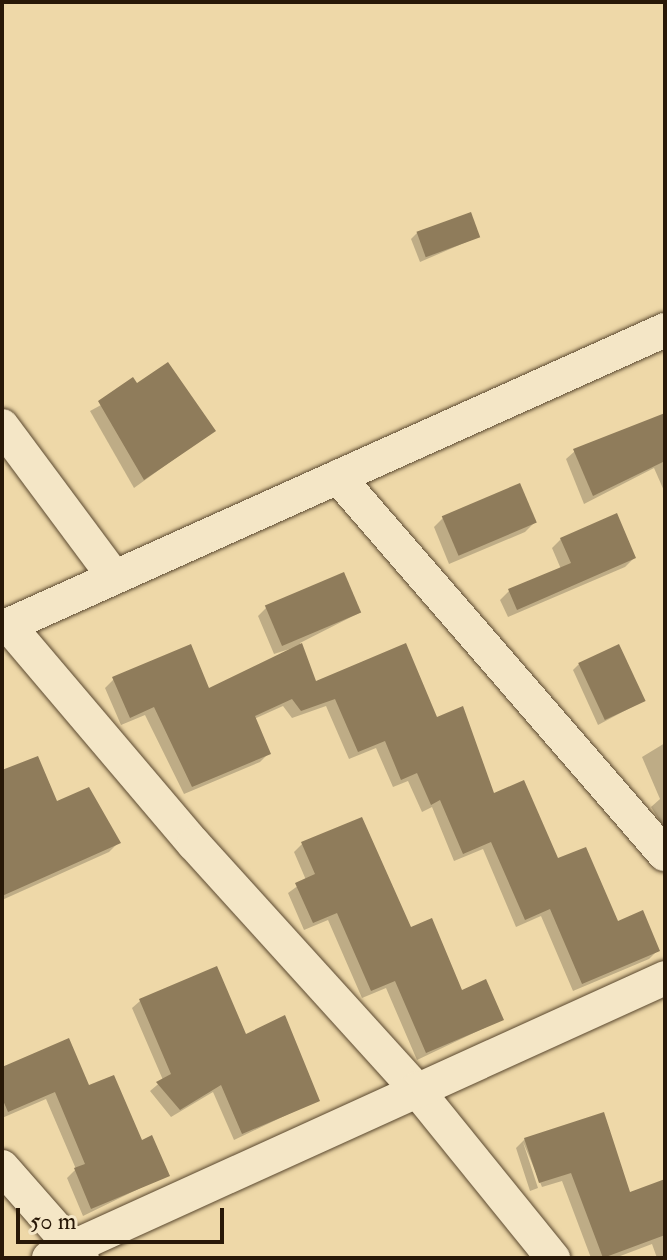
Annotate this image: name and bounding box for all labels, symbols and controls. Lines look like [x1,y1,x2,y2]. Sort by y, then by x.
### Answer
scale bar [20,1192,228,1242]
text: 50 m [30,1206,76,1237]

